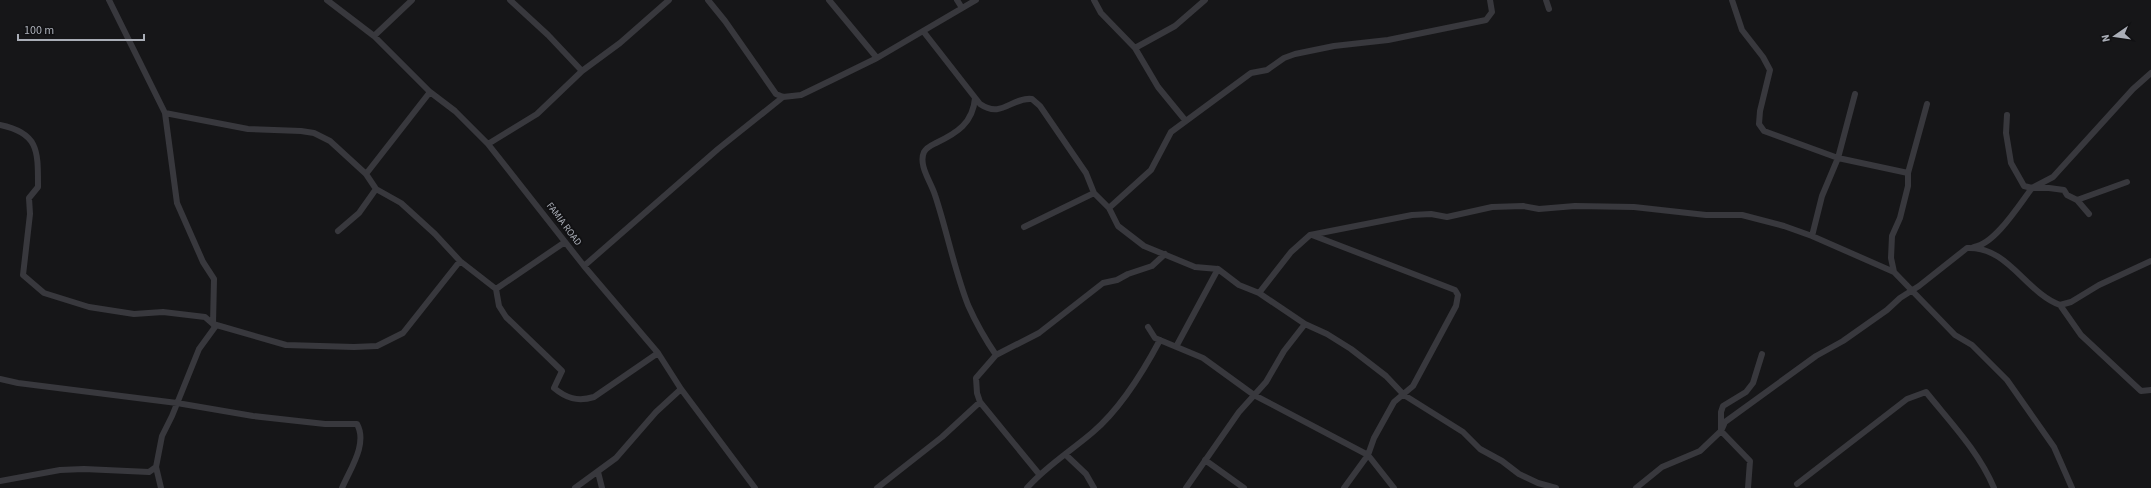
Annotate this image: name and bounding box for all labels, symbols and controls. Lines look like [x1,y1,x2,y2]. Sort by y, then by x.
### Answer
scale bar [18,16,144,42]
north arrow [2095,16,2135,56]
text: 100 m [24,22,54,39]
text: N [2098,33,2114,43]
street label: FAMIA ROAD [543,199,585,249]

